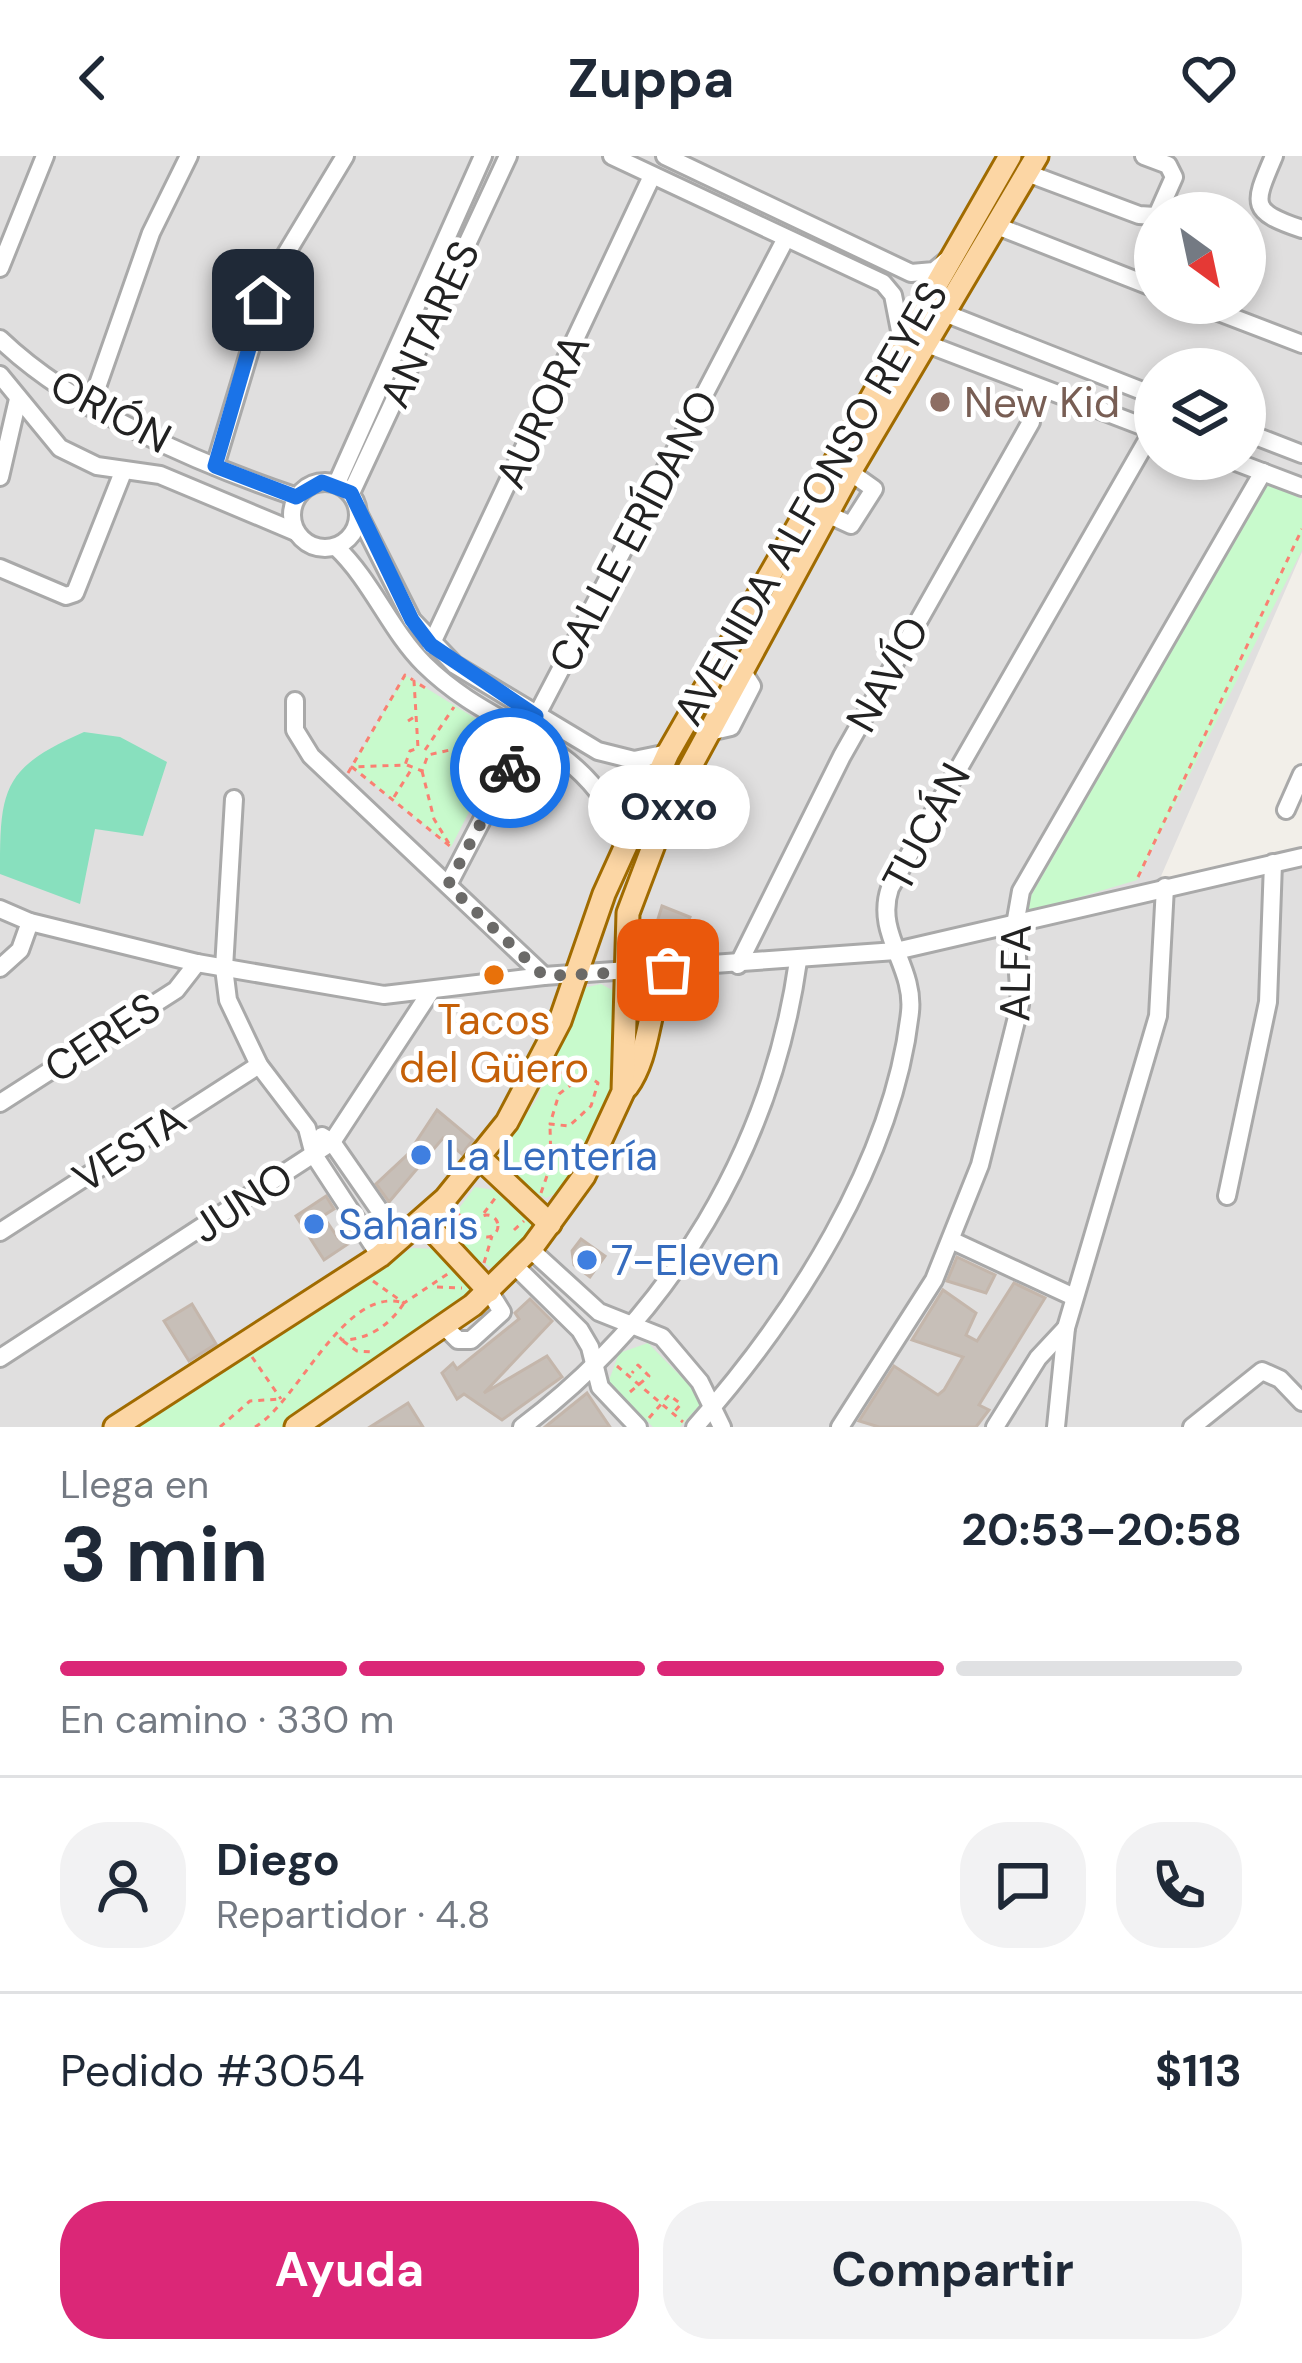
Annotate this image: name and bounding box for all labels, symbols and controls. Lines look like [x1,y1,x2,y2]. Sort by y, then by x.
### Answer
text: Zuppa [568,43,734,114]
icon: back [60,45,126,111]
icon: heart [1176,45,1242,111]
north arrow [1134,192,1266,324]
map controls [1134,192,1266,480]
street label: ANTARES [367,232,492,417]
pin [212,249,314,351]
icon: home [230,267,296,333]
street label: AVENIDA ALFONSO REYES [661,271,960,735]
street label: AURORA [483,325,602,497]
button: layers [1134,348,1266,480]
street label: ORIÓN [41,357,181,466]
place label: New Kid [964,375,1120,430]
street label: CALLE ERÍDANO [536,381,731,682]
marker: New Kid [927,389,953,415]
street label: NAVÍO [834,607,941,741]
courier [450,708,570,828]
icon: bike [477,735,543,801]
street label: TUCÁN [870,754,983,901]
callout: Oxxo [587,766,749,850]
text: Oxxo [620,781,718,832]
pin [617,919,719,1021]
street label: ALFA [987,924,1044,1022]
icon: bag [635,937,701,1003]
marker: Tacos del Güero [481,962,507,988]
street label: CERES [34,980,170,1095]
place label: Tacos del Güero [399,992,589,1095]
street label: VESTA [62,1092,196,1205]
place label: La Lentería [445,1128,658,1183]
marker: La Lentería [408,1142,434,1168]
street label: JUNO [181,1149,303,1255]
place label: Saharis [338,1197,479,1252]
marker: Saharis [301,1211,327,1237]
place label: 7-Eleven [611,1233,780,1288]
marker: 7-Eleven [574,1247,600,1273]
text: Llega en [60,1459,209,1510]
text: 20:53–20:58 [961,1500,1242,1559]
text: 3 min [60,1504,268,1605]
text: En camino · 330 m [60,1694,394,1745]
button: person [60,1822,186,1948]
button: chat [960,1822,1086,1948]
button: phone [1116,1822,1242,1948]
text: Diego [216,1830,340,1889]
text: Repartidor · 4.8 [216,1889,490,1940]
text: Pedido #3054 [60,2041,365,2100]
text: $113 [1155,2041,1242,2100]
button: Ayuda [60,2201,639,2339]
button: Compartir [663,2201,1242,2339]

